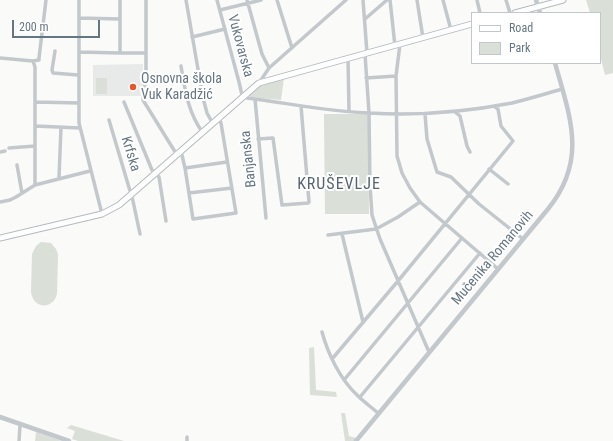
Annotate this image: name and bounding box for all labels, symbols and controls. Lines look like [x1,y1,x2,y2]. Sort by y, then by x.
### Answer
scale bar [14,12,102,38]
legend [471,12,601,64]
street label: Vukovarska [224,13,256,79]
text: 200 m [19,20,49,34]
text: Road [509,21,533,35]
text: Park [509,41,530,55]
place label: Osnovna škola Vuk Karadžić [141,71,222,104]
marker: Osnovna škola Vuk Karadžić [128,82,138,92]
street label: Banjanska [238,130,260,188]
street label: Krfska [117,134,143,174]
district label: KRUŠEVLJE [297,175,381,195]
street label: Mučenika Romanovih [449,207,537,309]

